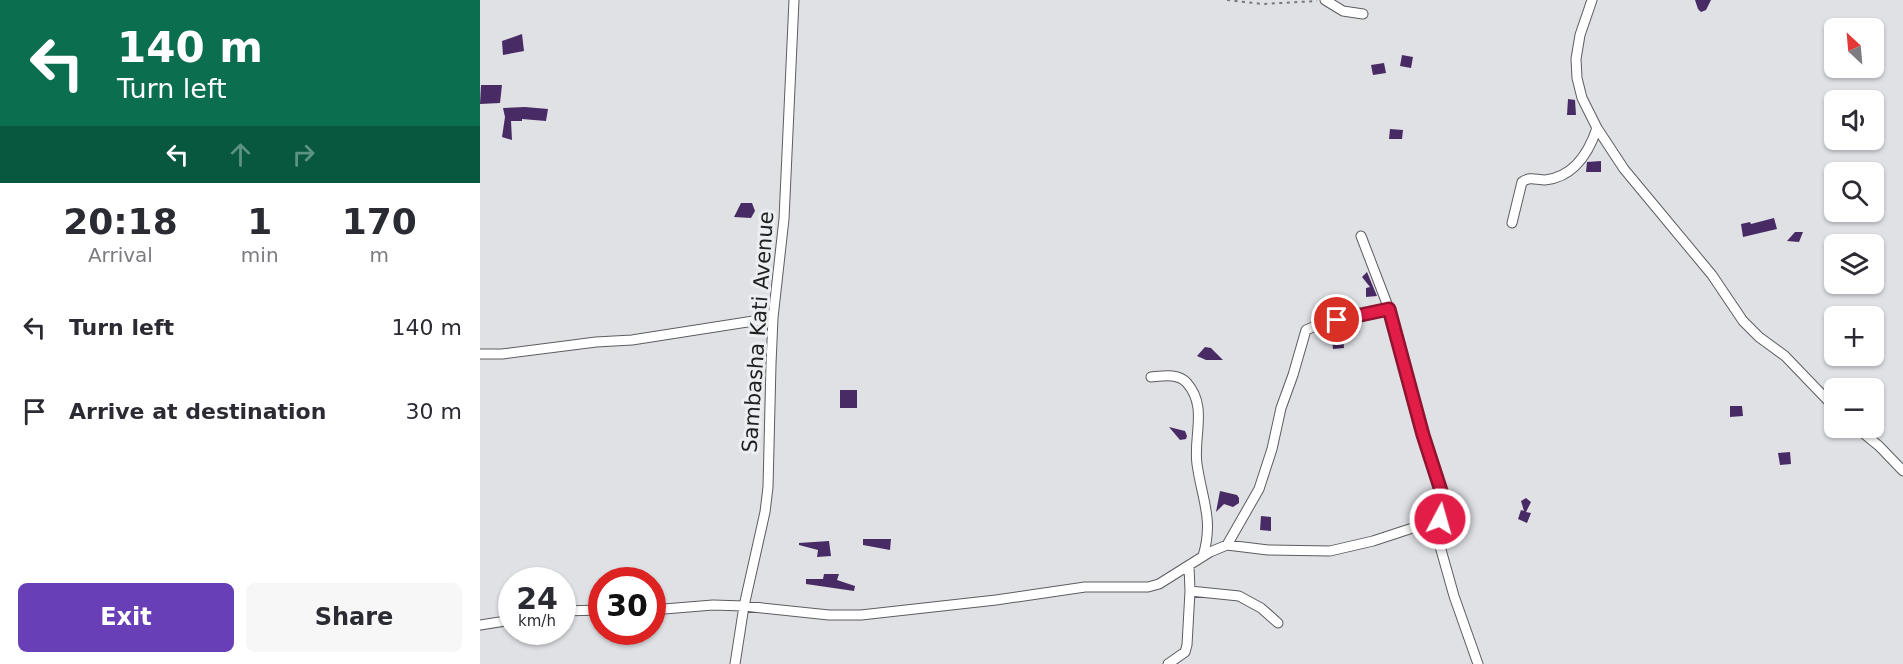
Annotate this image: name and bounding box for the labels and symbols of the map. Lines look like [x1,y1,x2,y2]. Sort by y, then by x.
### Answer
north arrow [1824,18,1884,78]
street label: Sambasha Kati Avenue [738,211,778,453]
pin [1311,294,1362,345]
position arrow [1408,487,1472,551]
speed limit sign: 30 [588,567,666,645]

